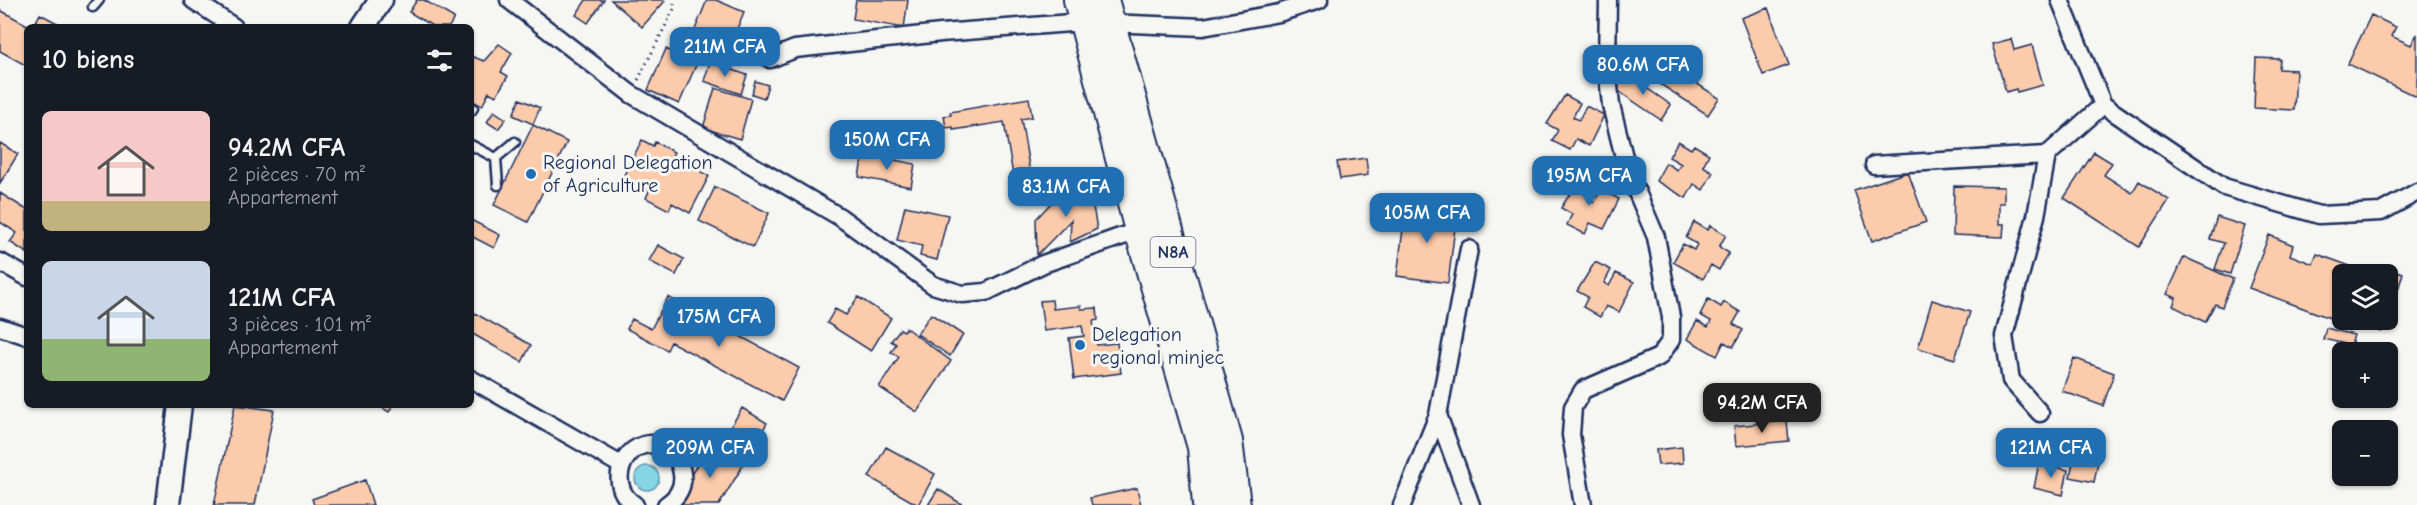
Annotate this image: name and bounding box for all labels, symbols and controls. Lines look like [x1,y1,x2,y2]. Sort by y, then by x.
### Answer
pin: 211M CFA [663,27,787,78]
text: 211M CFA [684,35,766,58]
icon: filters [423,44,456,77]
text: 10 biens [42,45,134,75]
pin: 80.6M CFA [1574,45,1712,96]
text: 80.6M CFA [1597,53,1689,76]
pin: 150M CFA [825,120,949,171]
text: 150M CFA [844,128,930,151]
text: 94.2M CFA [228,133,345,163]
icon: home [90,135,162,207]
place label: Regional Delegation of Agriculture [543,151,713,197]
pin: 195M CFA [1527,156,1651,207]
text: 2 pièces · 70 m² [228,163,365,186]
text: 195M CFA [1546,164,1632,187]
marker: Regional Delegation of Agriculture [524,167,538,181]
pin: 83.1M CFA [997,167,1135,218]
text: 83.1M CFA [1022,175,1110,198]
text: Appartement [228,186,338,209]
pin: 105M CFA [1365,193,1489,244]
text: 105M CFA [1384,201,1470,224]
road number: N8A [1150,237,1196,267]
map controls [2332,264,2398,486]
button: layers [2332,264,2398,330]
text: 121M CFA [228,283,335,313]
icon: home [90,285,162,357]
pin: 175M CFA [657,297,781,348]
text: 175M CFA [677,305,761,328]
text: 3 pièces · 101 m² [228,313,371,336]
place label: Delegation regional minjec [1092,323,1225,369]
text: Appartement [228,336,338,359]
marker: Delegation regional minjec [1073,338,1087,352]
button: + [2332,342,2398,408]
pin: 94.2M CFA [1693,383,1831,434]
text: 94.2M CFA [1717,391,1807,414]
button: − [2332,420,2398,486]
pin: 209M CFA [648,428,772,479]
pin: 121M CFA [1989,428,2113,479]
text: 209M CFA [666,436,754,459]
text: 121M CFA [2010,436,2092,459]

